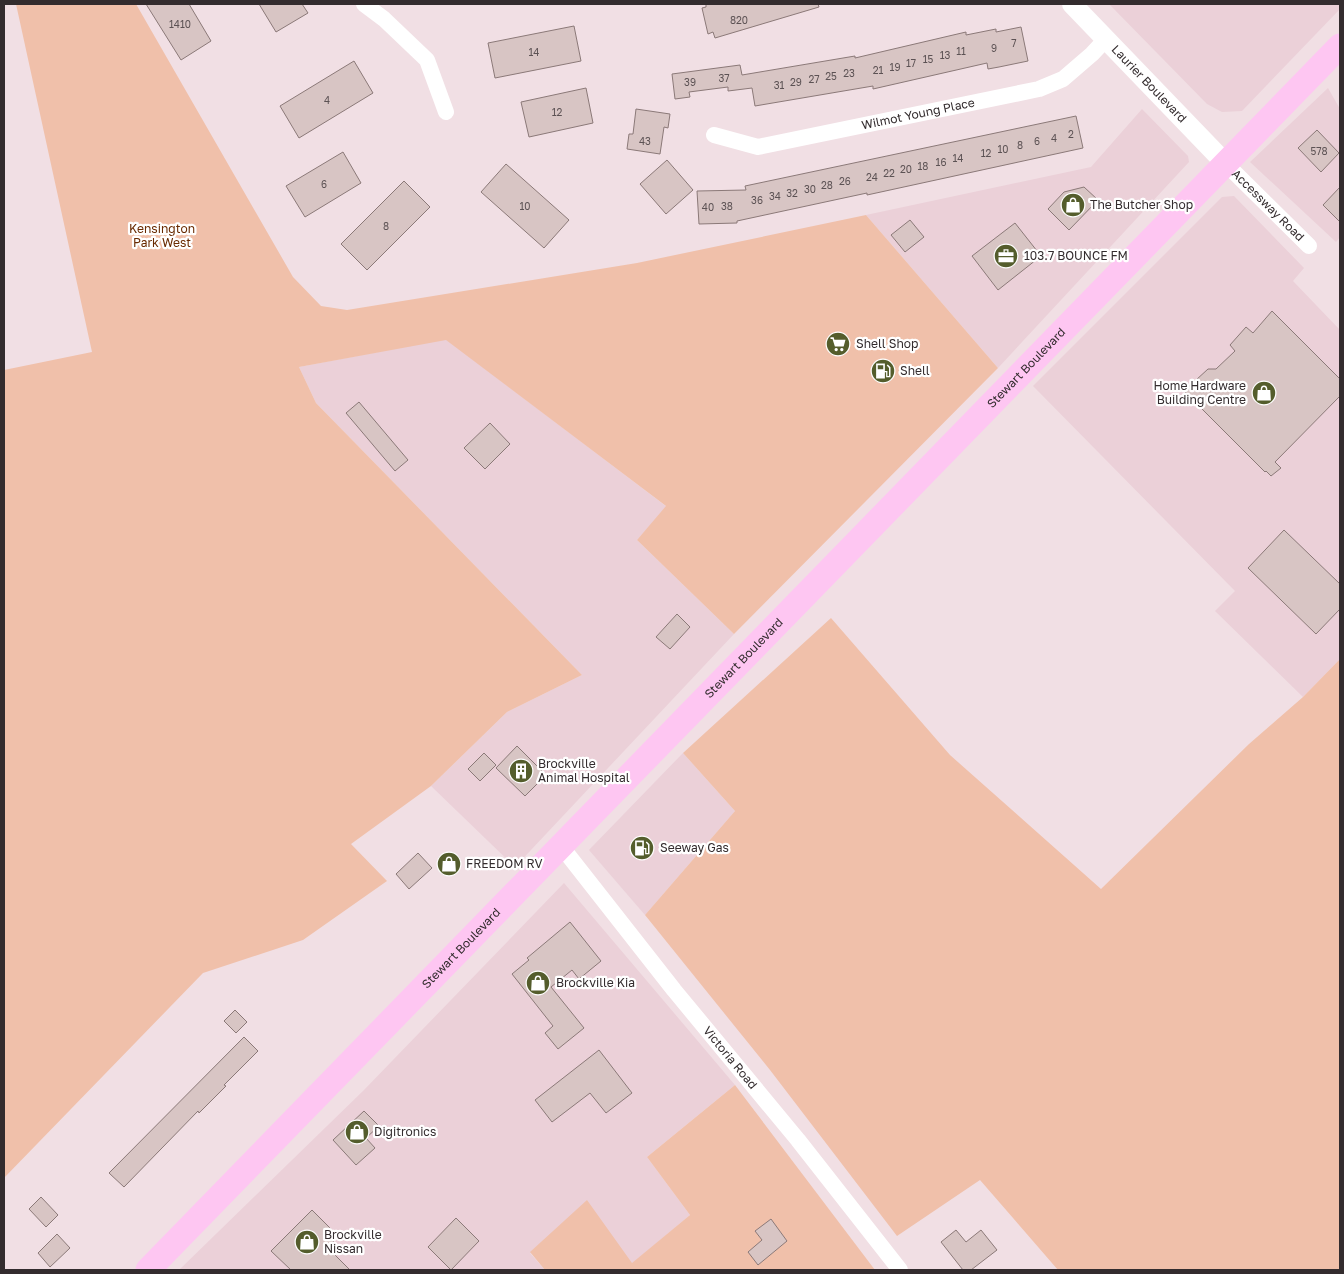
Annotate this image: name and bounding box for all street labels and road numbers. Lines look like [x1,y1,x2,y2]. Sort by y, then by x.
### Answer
street label: Laurier Boulevard [1109,42,1190,125]
street label: Wilmot Young Place [860,94,976,132]
street label: Accessway Road [1229,166,1308,244]
street label: Stewart Boulevard [984,324,1068,411]
street label: Stewart Boulevard [701,615,786,701]
street label: Stewart Boulevard [418,905,503,991]
street label: Victoria Road [700,1023,761,1092]

